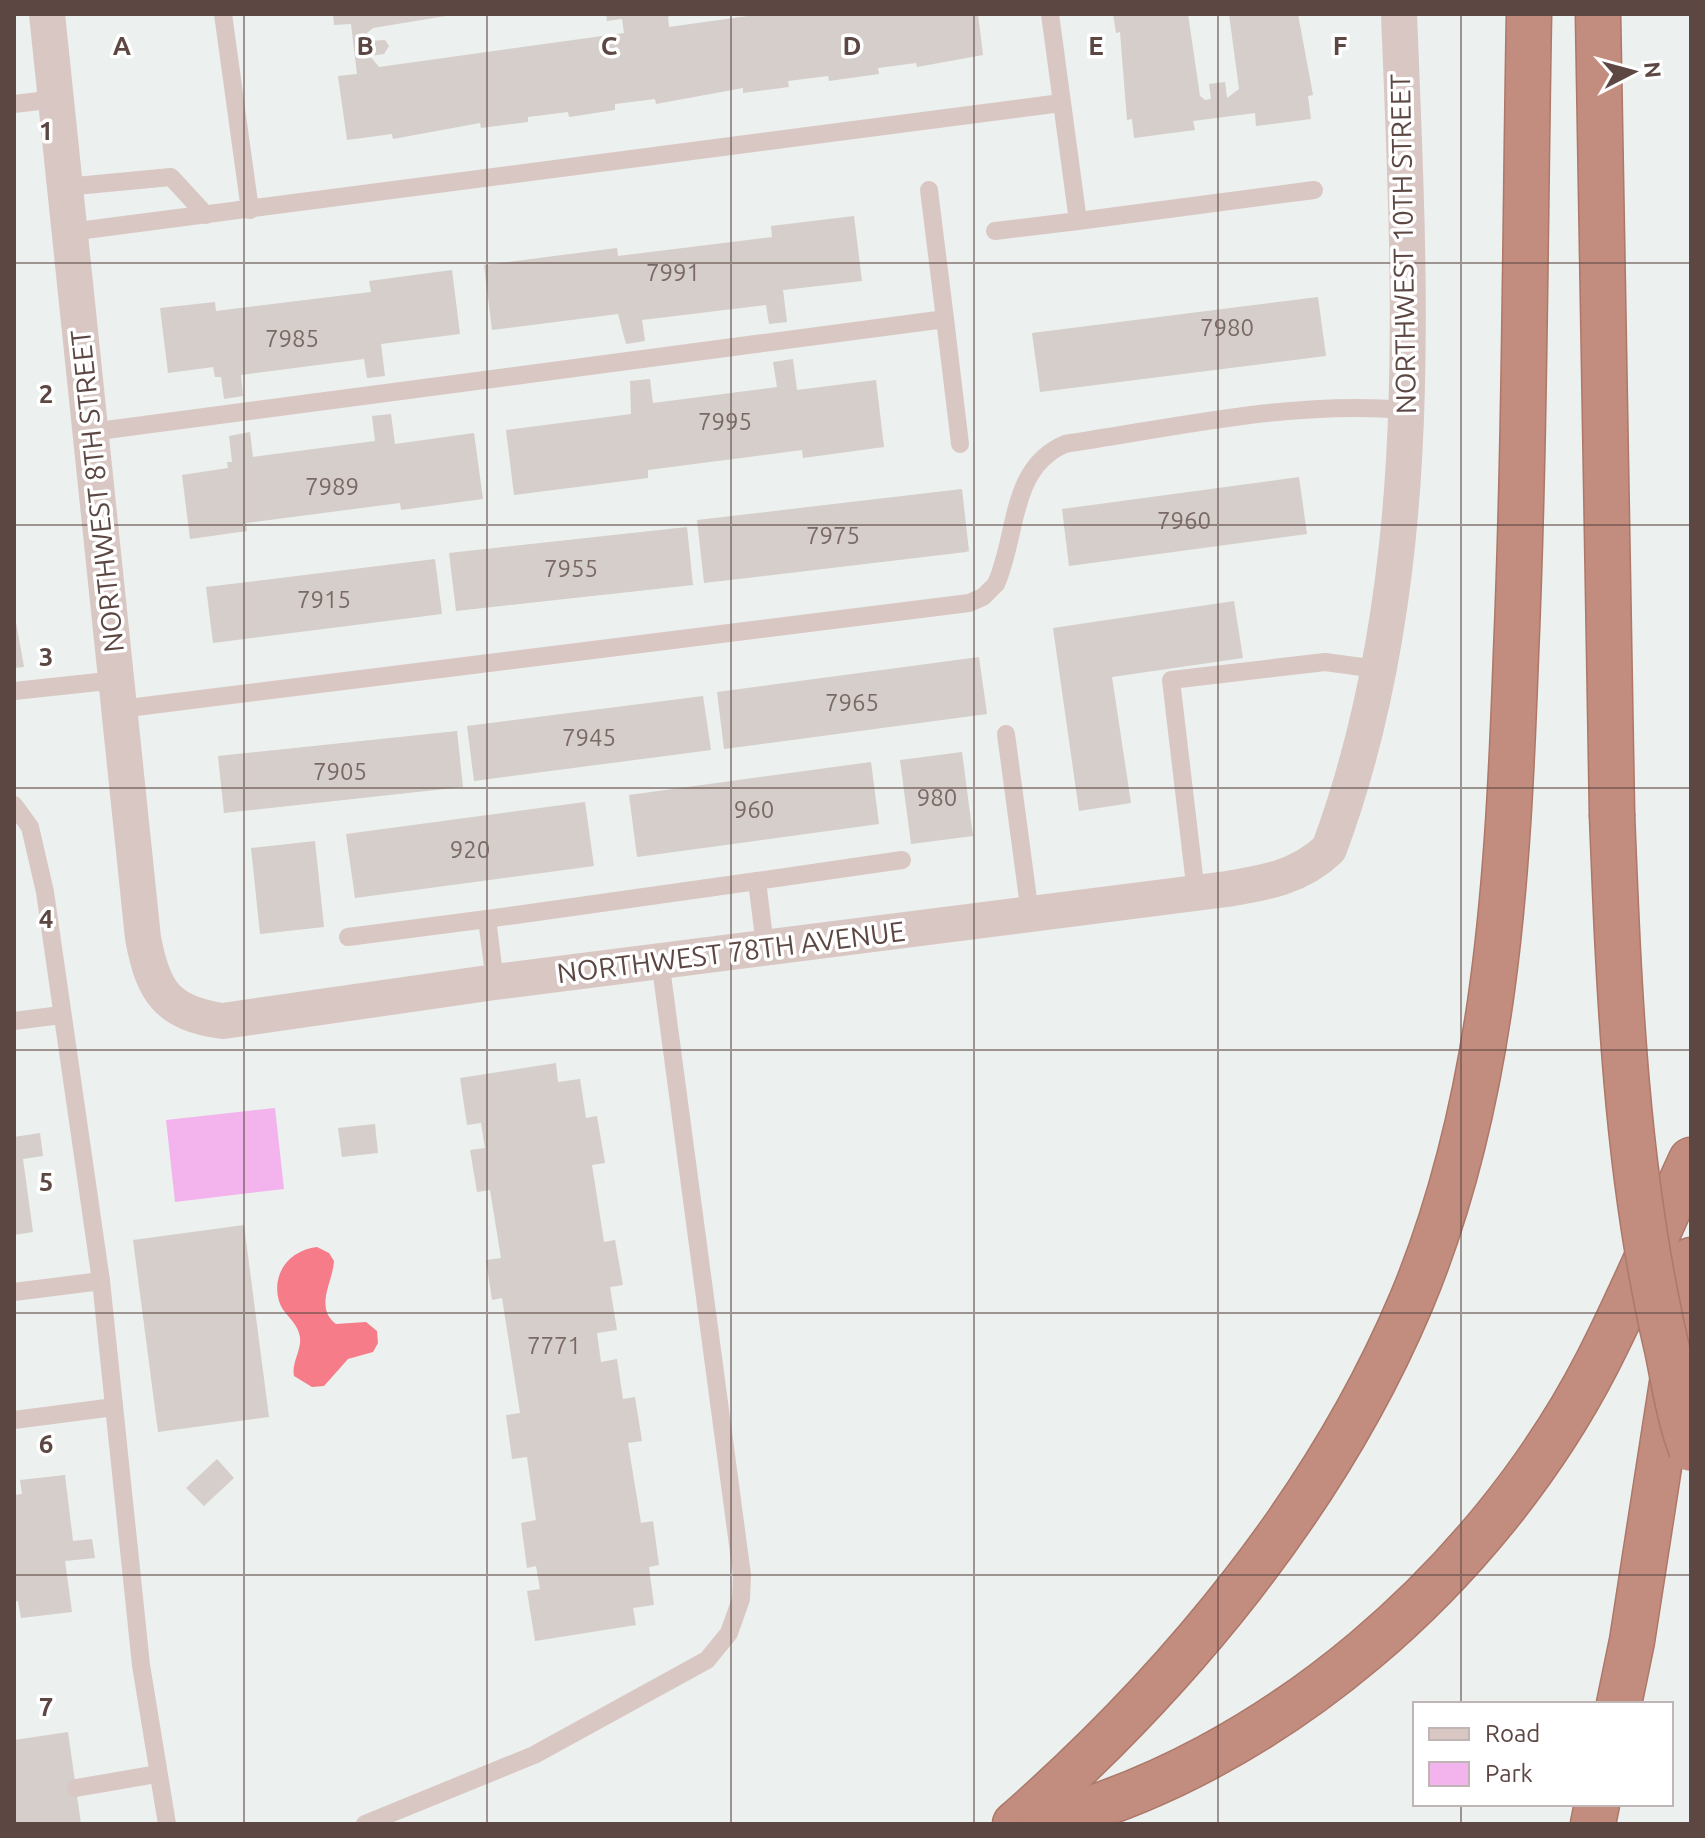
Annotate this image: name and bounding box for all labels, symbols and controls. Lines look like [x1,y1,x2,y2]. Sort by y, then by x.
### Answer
text: A [113,31,132,60]
text: B [356,31,374,60]
text: C [601,31,618,60]
text: D [843,31,861,60]
text: E [1088,31,1104,60]
text: F [1333,31,1347,60]
north arrow [1593,32,1673,112]
text: N [1640,60,1667,79]
street label: NORTHWEST 10TH STREET [1384,73,1421,414]
text: 1 [39,116,53,145]
house number: 7991 [646,259,700,286]
house number: 7980 [1200,314,1254,341]
house number: 7985 [265,325,319,352]
street label: NORTHWEST 8TH STREET [64,328,129,654]
text: 2 [39,379,53,408]
house number: 7995 [698,408,752,435]
house number: 7989 [305,473,359,500]
house number: 7960 [1157,507,1211,534]
house number: 7975 [806,522,860,549]
house number: 7955 [544,555,598,582]
house number: 7915 [297,586,351,613]
text: 3 [39,642,53,671]
house number: 7965 [825,689,879,716]
house number: 7945 [562,724,616,751]
house number: 7905 [313,758,367,785]
house number: 980 [917,784,957,811]
house number: 960 [734,796,774,823]
house number: 920 [450,836,490,863]
text: 4 [39,904,53,933]
street label: NORTHWEST 78TH AVENUE [555,915,907,988]
text: 5 [39,1167,53,1196]
house number: 7771 [527,1332,581,1359]
text: 6 [39,1429,53,1458]
text: 7 [39,1692,53,1721]
legend [1413,1702,1673,1806]
text: Road [1485,1720,1540,1747]
text: Park [1485,1760,1533,1787]

